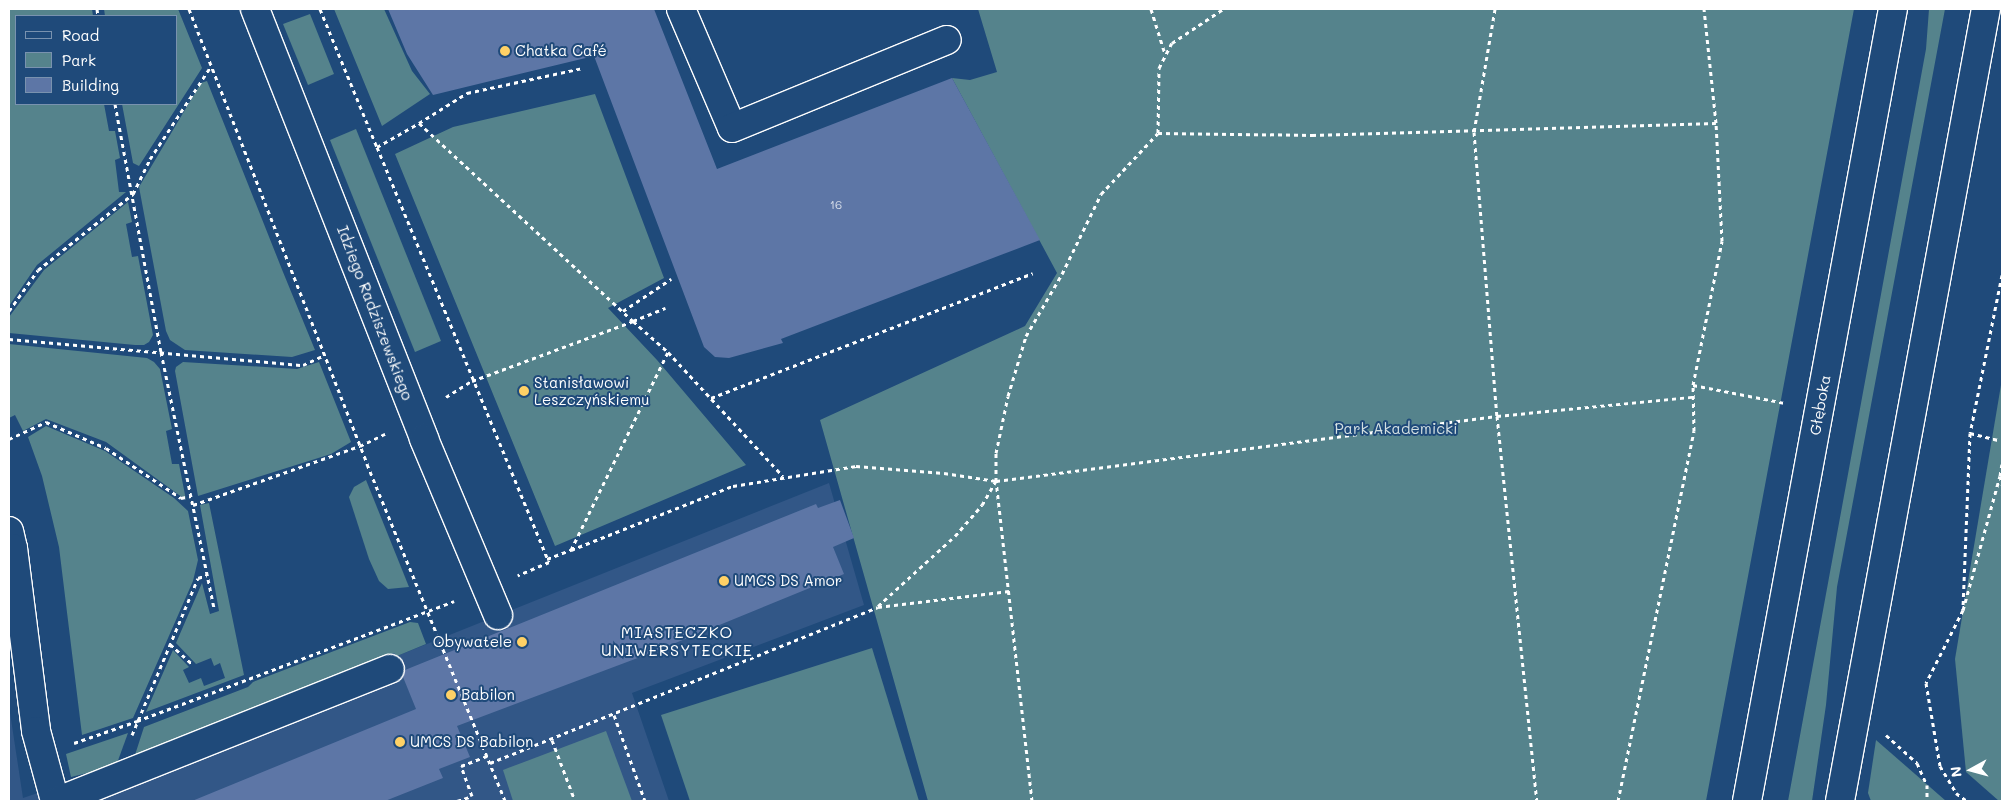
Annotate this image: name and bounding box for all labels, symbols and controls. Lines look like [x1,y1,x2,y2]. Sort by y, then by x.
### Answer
legend [15,15,178,105]
text: Road [62,25,99,45]
place label: Chatka Café [515,42,607,60]
marker: Chatka Café [499,45,511,57]
text: Park [62,50,96,70]
text: Building [62,75,119,95]
house number: 16 [830,198,842,212]
street label: Idziego Radziszewskiego [333,223,417,403]
place label: Stanisławowi Leszczyńskiemu [534,373,649,408]
street label: Głęboka [1806,373,1834,437]
marker: Stanisławowi Leszczyńskiemu [518,385,530,397]
park label: Park Akademicki [1334,420,1458,438]
place label: UMCS DS Amor [734,572,842,590]
marker: UMCS DS Amor [718,575,730,587]
district label: MIASTECZKO UNIWERSYTECKIE [599,622,755,660]
place label: Obywatele [433,633,512,651]
marker: Obywatele [516,636,528,648]
place label: Babilon [461,686,515,704]
marker: Babilon [445,689,457,701]
place label: UMCS DS Babilon [410,733,533,751]
marker: UMCS DS Babilon [394,736,406,748]
north arrow [1946,745,1996,795]
text: N [1946,765,1966,778]

